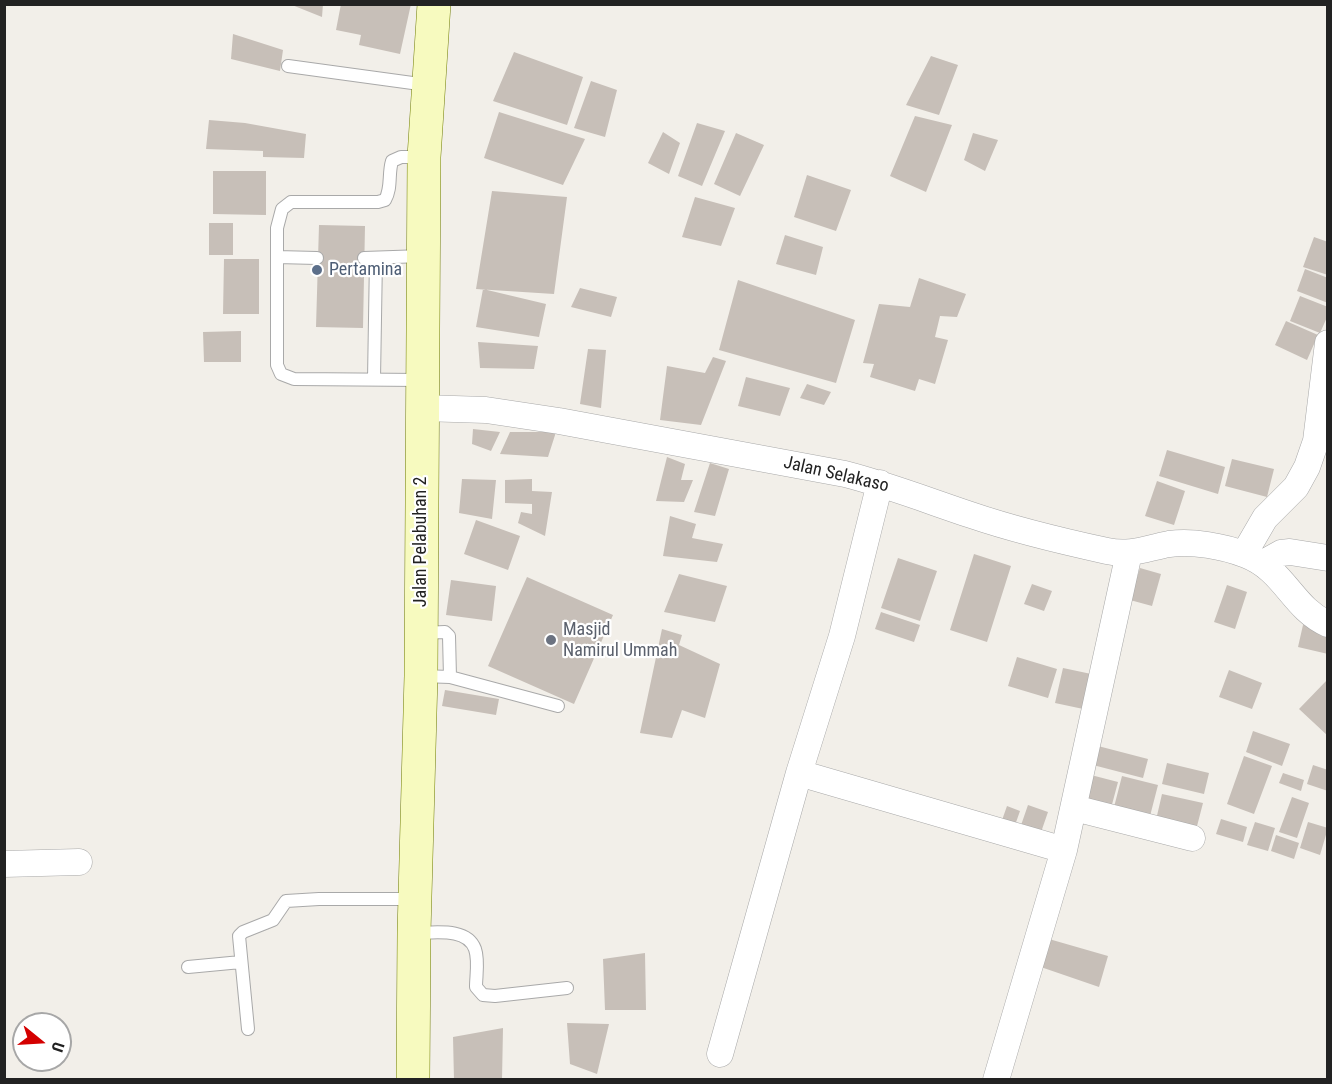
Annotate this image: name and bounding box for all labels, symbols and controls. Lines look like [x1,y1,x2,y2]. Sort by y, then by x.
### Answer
place label: Pertamina [329,259,402,281]
marker: Pertamina [310,263,324,277]
street label: Jalan Selakaso [781,452,891,498]
street label: Jalan Pelabuhan 2 [410,477,432,607]
place label: Masjid Namirul Ummah [563,619,677,662]
marker: Masjid Namirul Ummah [544,633,558,647]
north arrow [12,1012,72,1072]
text: U [47,1040,68,1054]

